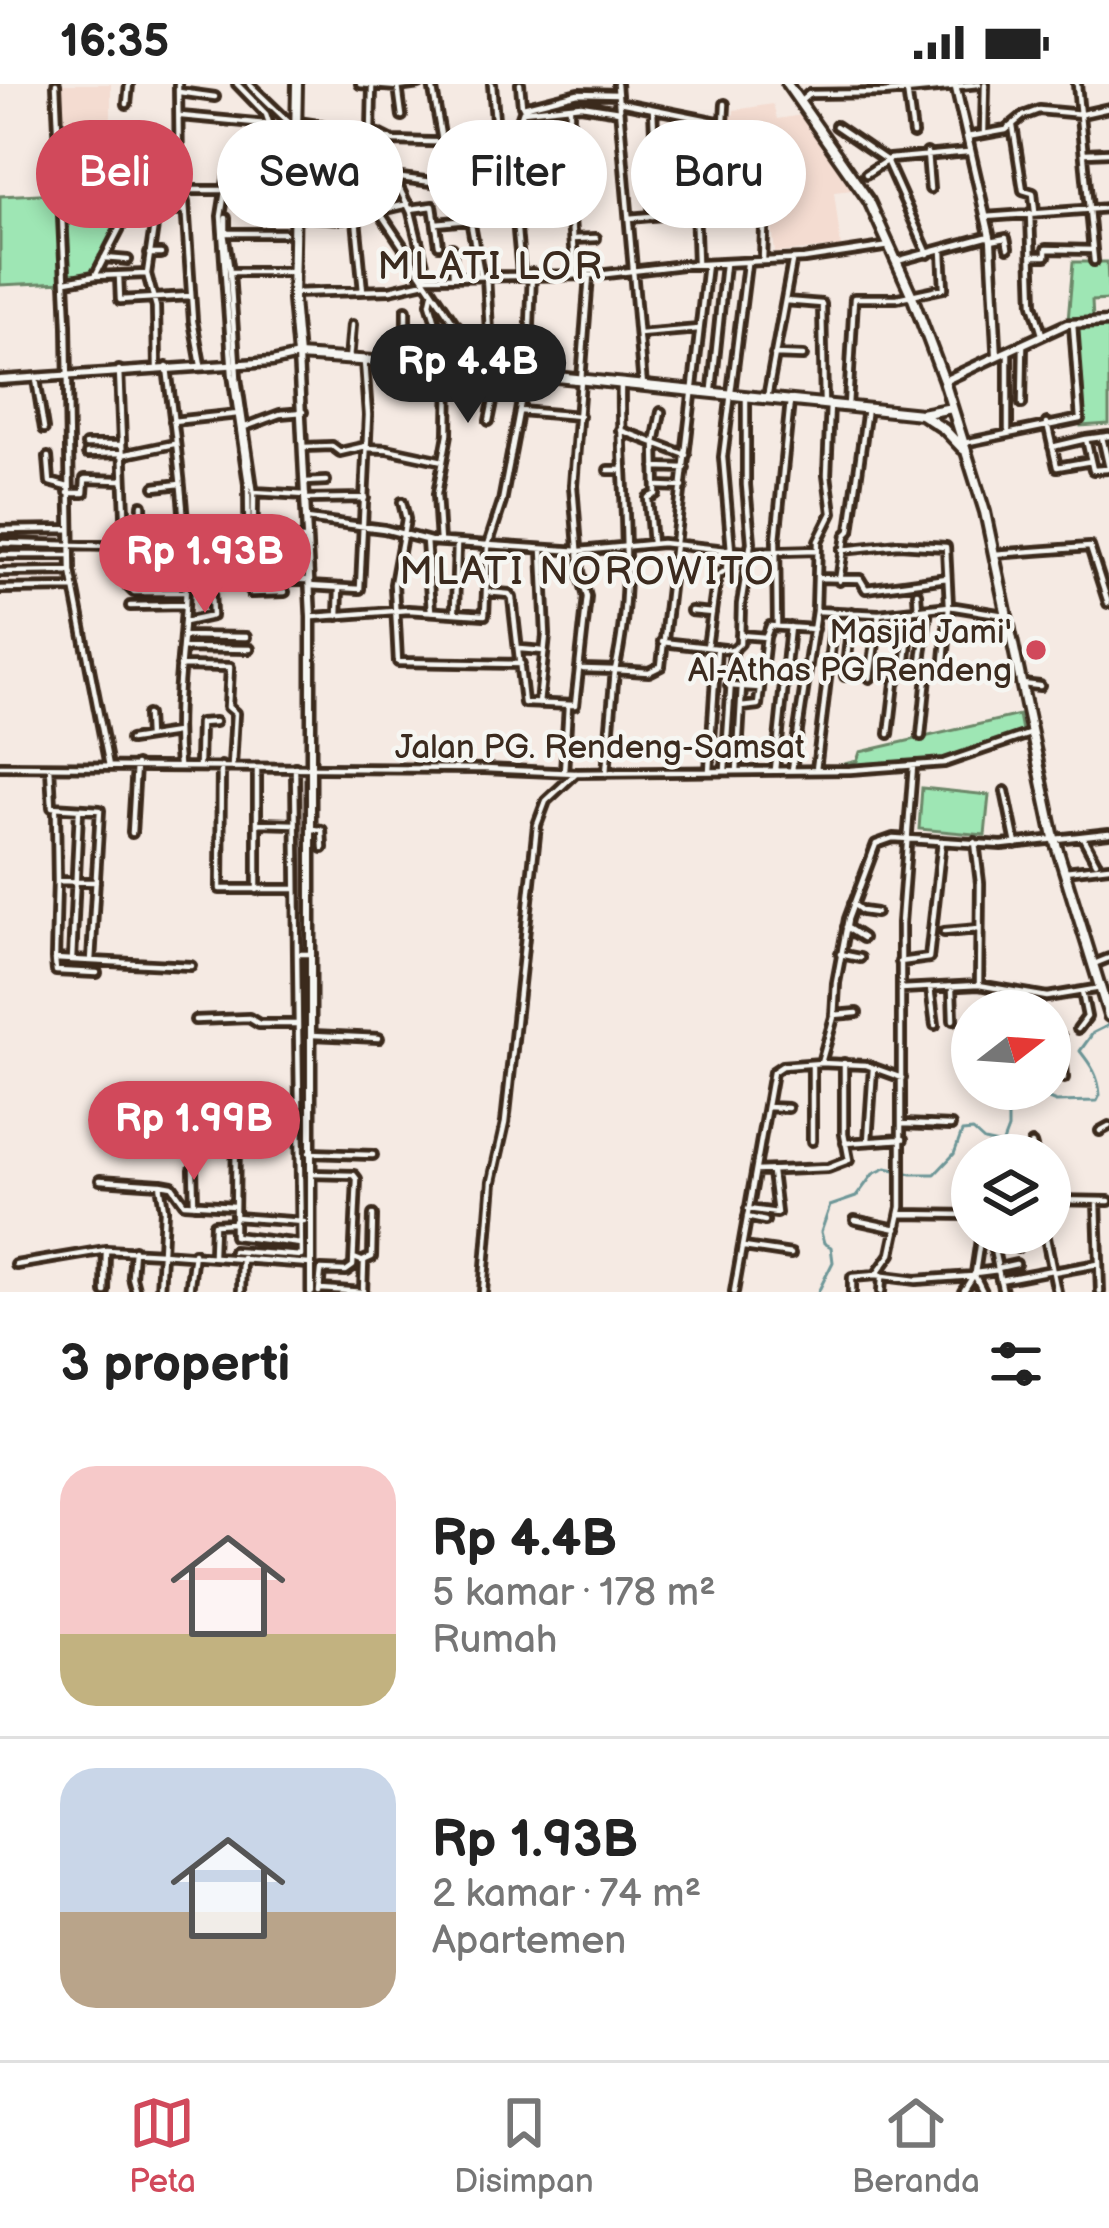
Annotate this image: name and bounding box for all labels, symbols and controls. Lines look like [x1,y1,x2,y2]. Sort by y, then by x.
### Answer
text: 16:35 [60,15,169,70]
chip: Beli [36,120,193,228]
chip: Sewa [217,120,403,228]
chip: Filter [427,120,607,228]
chip: Baru [631,120,806,228]
district label: MLATI LOR [377,244,605,291]
pin: Rp 4.4B [357,324,579,426]
text: Rp 4.4B [397,339,539,386]
pin: Rp 1.93B [81,514,329,616]
text: Rp 1.93B [126,529,284,576]
district label: MLATI NOROWITO [399,549,777,596]
place label: Masjid Jami' Al-Athas PG Rendeng [688,613,1012,691]
marker: Masjid Jami' Al-Athas PG Rendeng [1023,637,1049,663]
street label: Jalan PG. Rendeng-Samsat [395,728,805,768]
north arrow [951,990,1071,1110]
map controls [951,990,1071,1254]
pin: Rp 1.99B [70,1081,318,1183]
text: Rp 1.99B [115,1096,273,1143]
button: layers [951,1134,1071,1254]
icon: filters [983,1331,1049,1397]
text: 3 properti [60,1334,290,1395]
text: Rp 4.4B [432,1509,617,1570]
icon: home [156,1514,300,1658]
text: 5 kamar · 178 m² [432,1570,716,1617]
text: Rumah [432,1617,557,1664]
text: Rp 1.93B [432,1810,638,1871]
icon: home [156,1816,300,1960]
text: 2 kamar · 74 m² [432,1871,701,1918]
text: Apartemen [432,1918,626,1965]
tab: Peta [129,2090,196,2202]
tab: Disimpan [454,2090,594,2202]
tab: Beranda [852,2090,980,2202]

